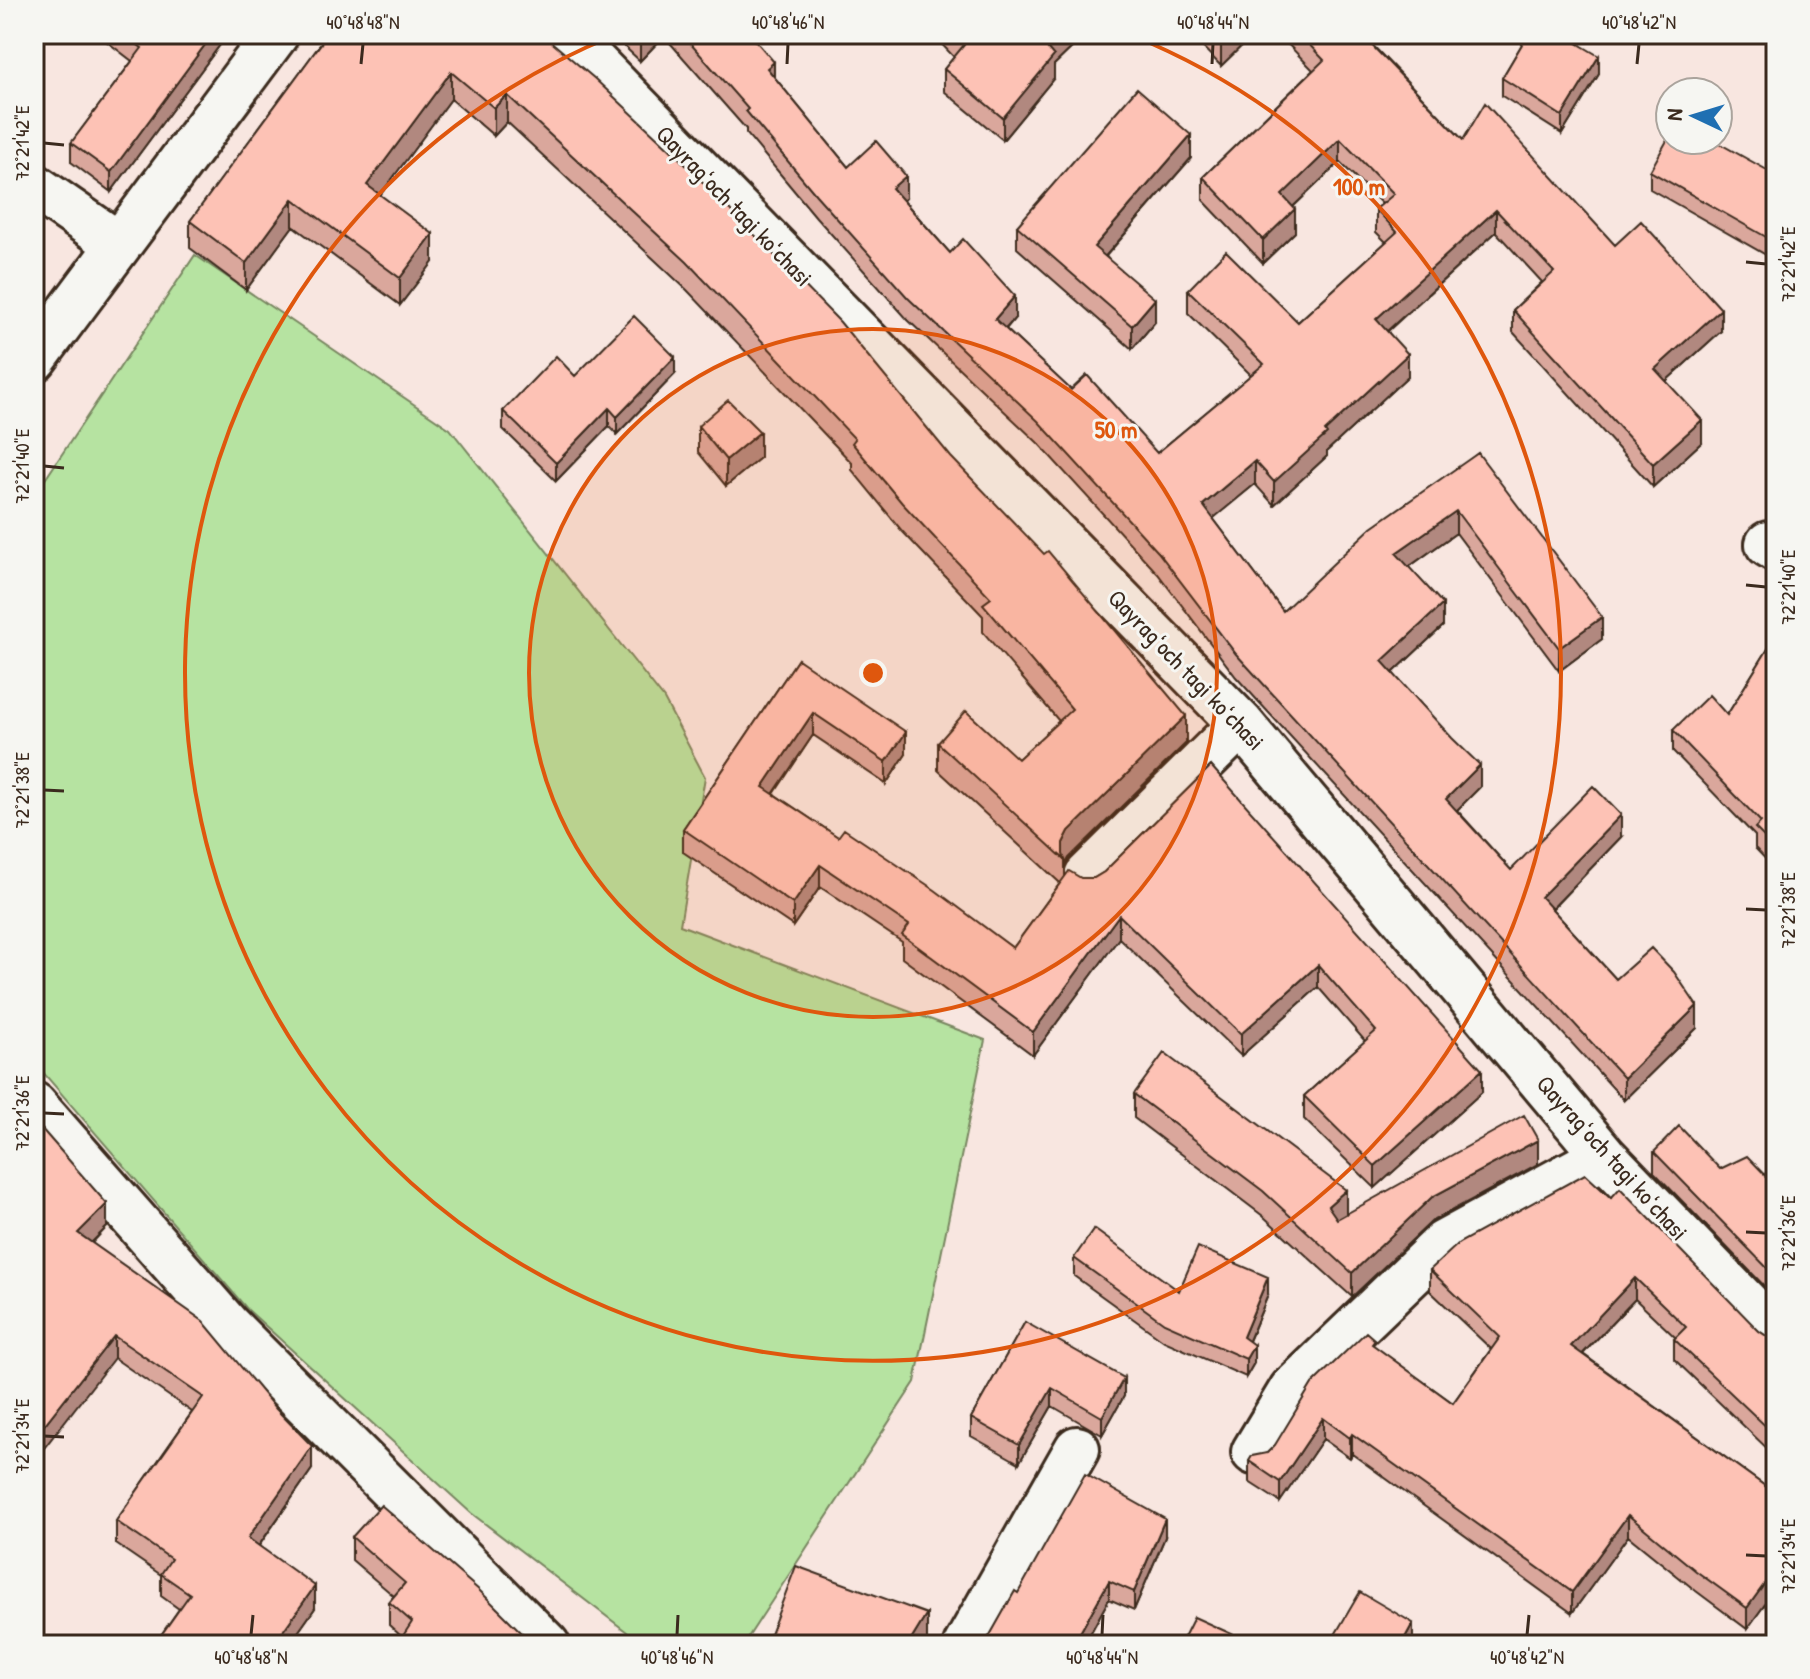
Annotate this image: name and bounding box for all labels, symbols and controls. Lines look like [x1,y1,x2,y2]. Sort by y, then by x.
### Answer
text: 40°48'48"N [326,8,400,35]
text: 40°48'46"N [752,8,824,35]
text: 40°48'44"N [1177,8,1249,35]
text: 40°48'42"N [1602,8,1676,35]
north arrow [1654,76,1734,156]
text: 72°21'42"E [8,105,35,181]
text: N [1659,107,1689,121]
street label: Qayragʻoch tagi koʻchasi [650,118,820,293]
text: 100 m [1333,170,1385,202]
text: 72°21'42"E [1774,226,1801,302]
text: 50 m [1095,413,1137,445]
text: 72°21'40"E [8,428,35,504]
text: 72°21'40"E [1774,549,1801,625]
street label: Qayragʻoch tagi koʻchasi [1102,582,1272,757]
centre of rings [859,659,887,687]
text: 72°21'38"E [8,752,35,828]
text: 72°21'38"E [1774,872,1801,948]
street label: Qayragʻoch tagi koʻchasi [1530,1068,1696,1247]
text: 72°21'36"E [8,1075,35,1151]
text: 72°21'36"E [1774,1195,1801,1271]
text: 72°21'34"E [8,1398,35,1474]
text: 72°21'34"E [1774,1518,1801,1594]
text: 40°48'48"N [214,1643,288,1670]
text: 40°48'46"N [641,1643,713,1670]
text: 40°48'44"N [1066,1643,1138,1670]
text: 40°48'42"N [1490,1643,1564,1670]

